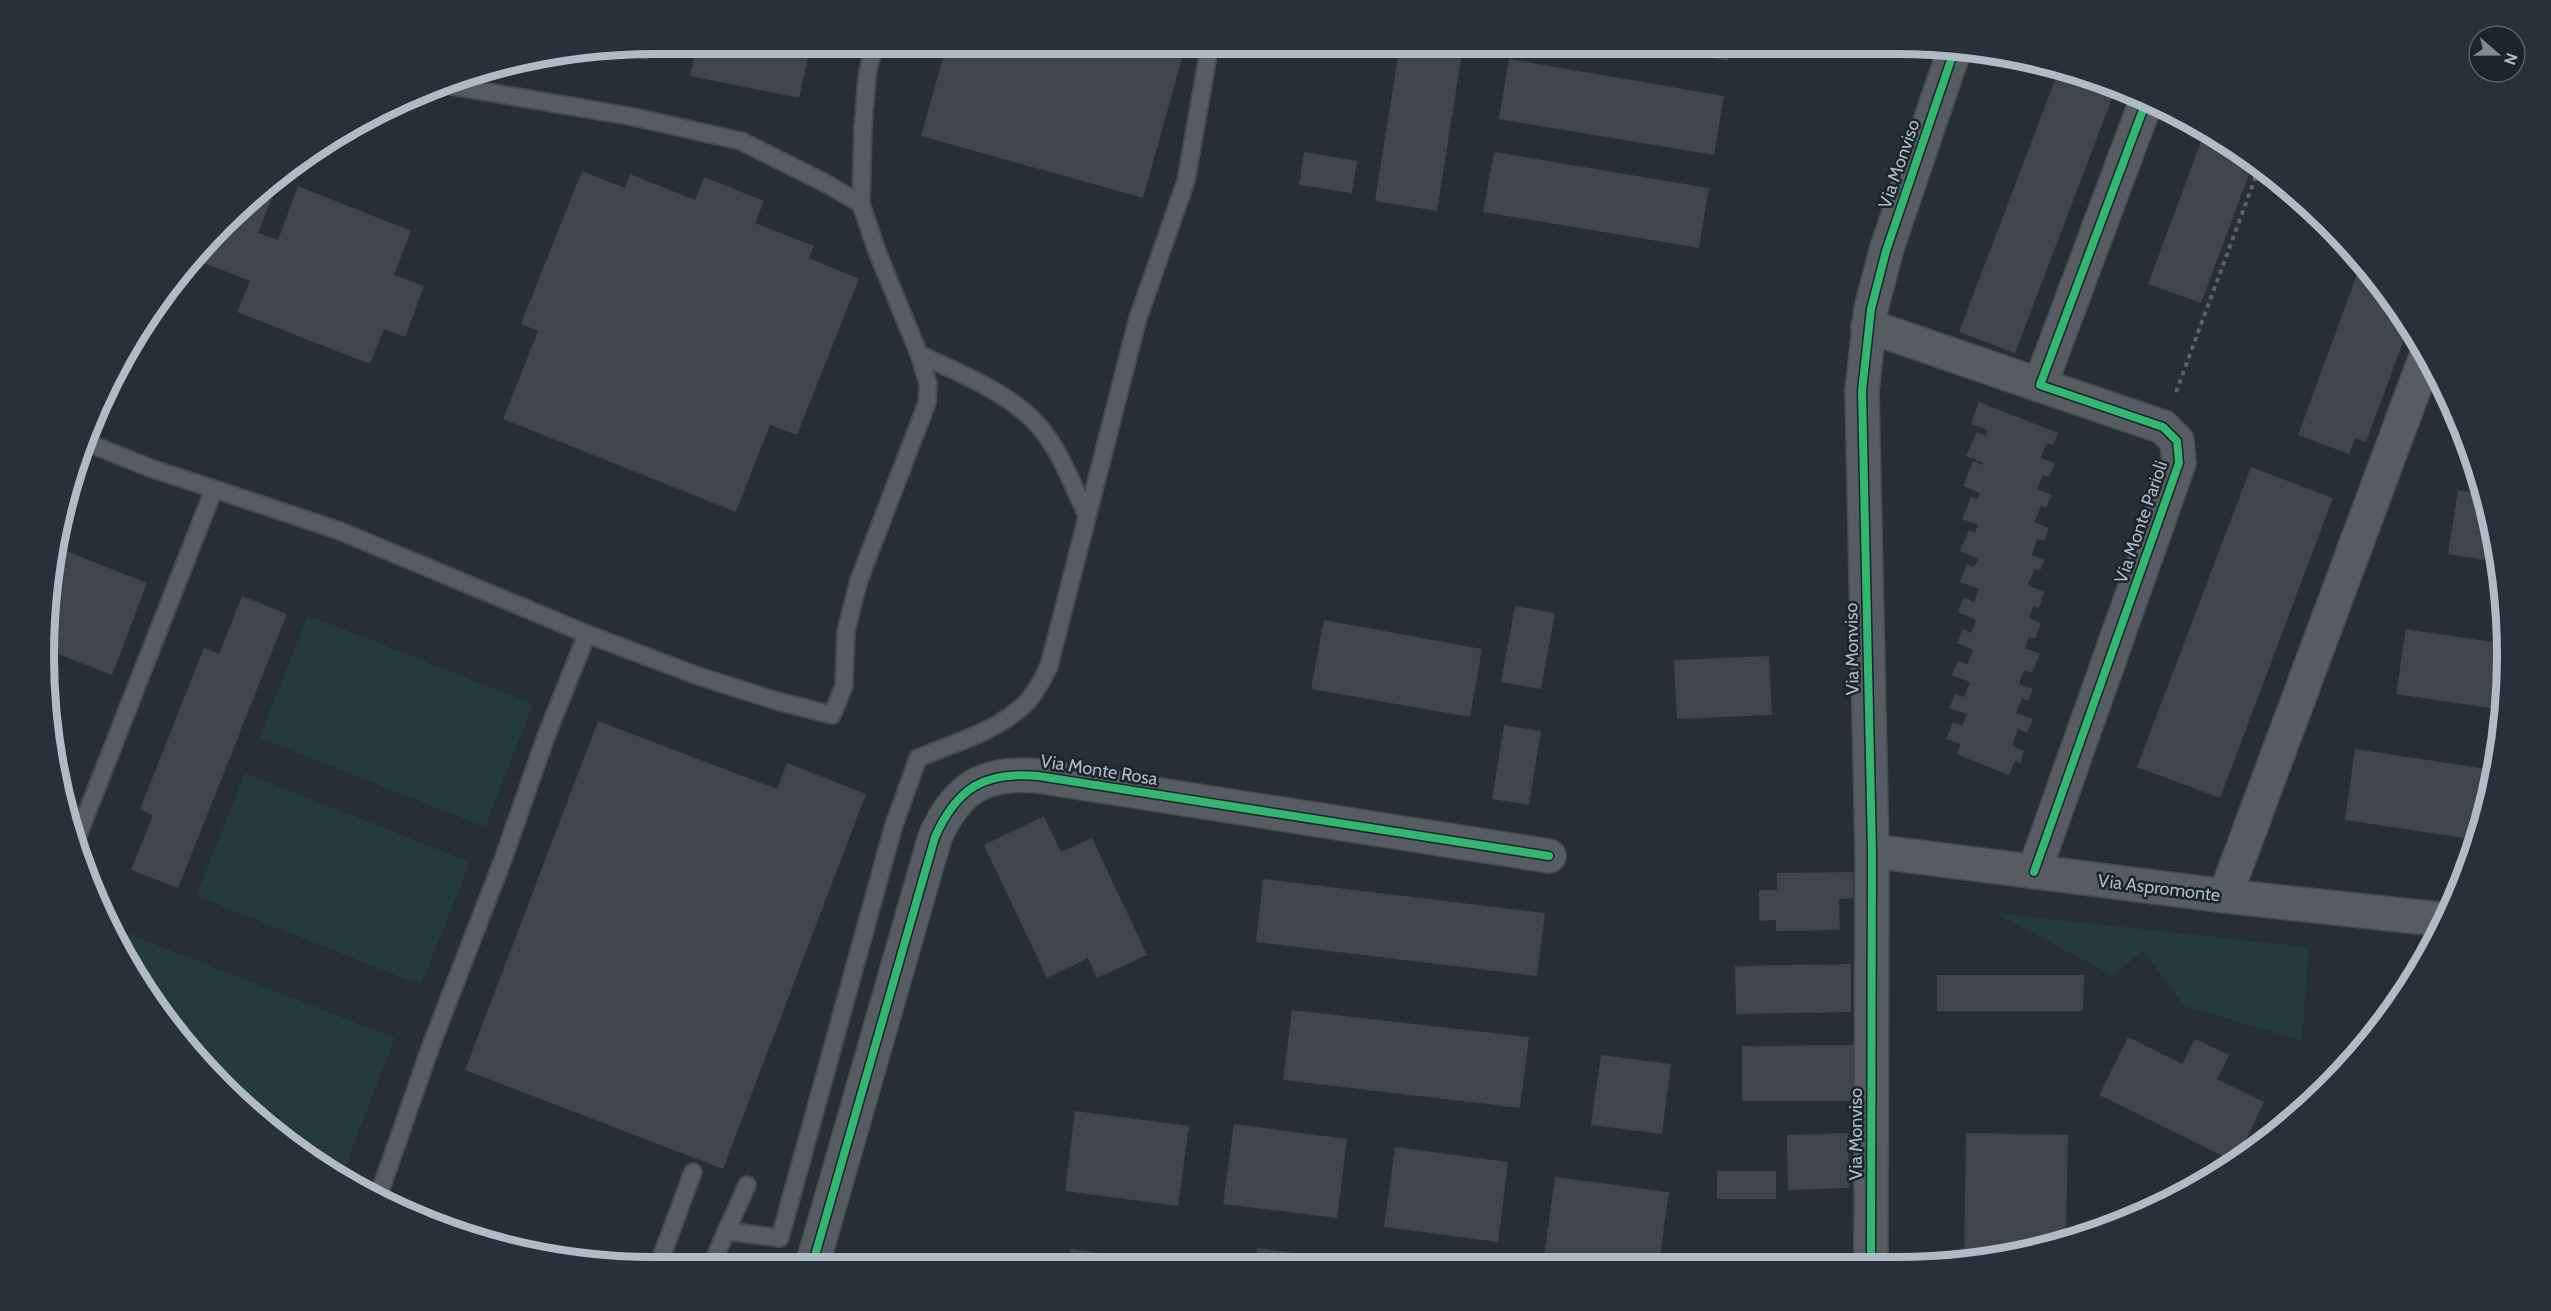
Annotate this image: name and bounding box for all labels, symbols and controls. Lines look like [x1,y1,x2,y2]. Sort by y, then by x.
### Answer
north arrow [2467,24,2527,84]
text: N [2500,50,2521,68]
street label: Via Monviso [1874,117,1924,211]
street label: Via Monte Parioli [2110,458,2172,586]
street label: Via Monviso [1840,603,1864,695]
street label: Via Monte Rosa [1039,750,1159,790]
street label: Via Aspromonte [2097,870,2221,906]
street label: Via Monviso [1845,1088,1867,1180]

